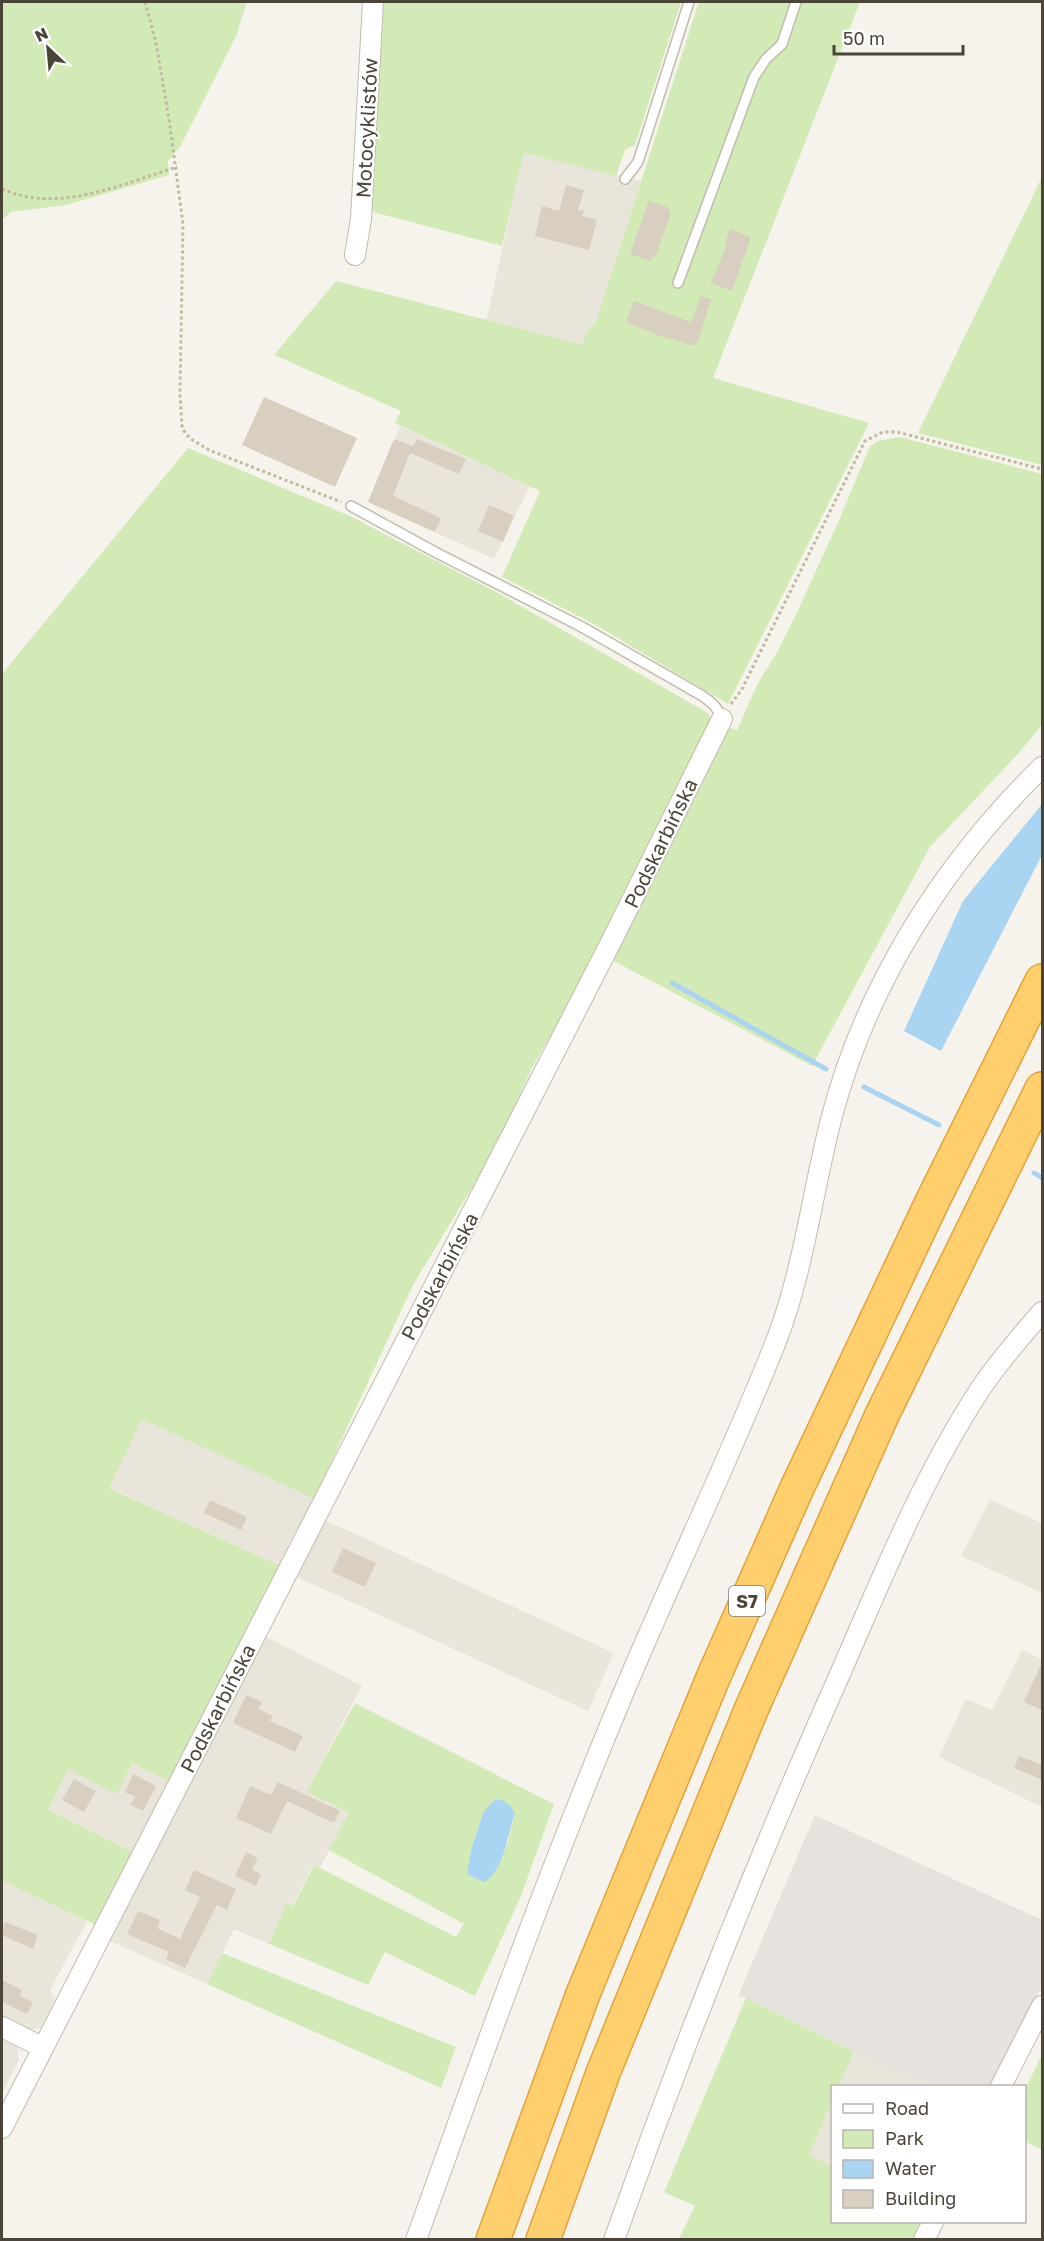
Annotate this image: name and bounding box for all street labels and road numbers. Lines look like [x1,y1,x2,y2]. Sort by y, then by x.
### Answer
street label: Motocyklistów [350,57,382,199]
street label: Podskarbińska [618,774,702,912]
street label: Podskarbińska [395,1208,483,1344]
road number: S7 [729,1586,765,1616]
street label: Podskarbińska [174,1640,260,1776]

